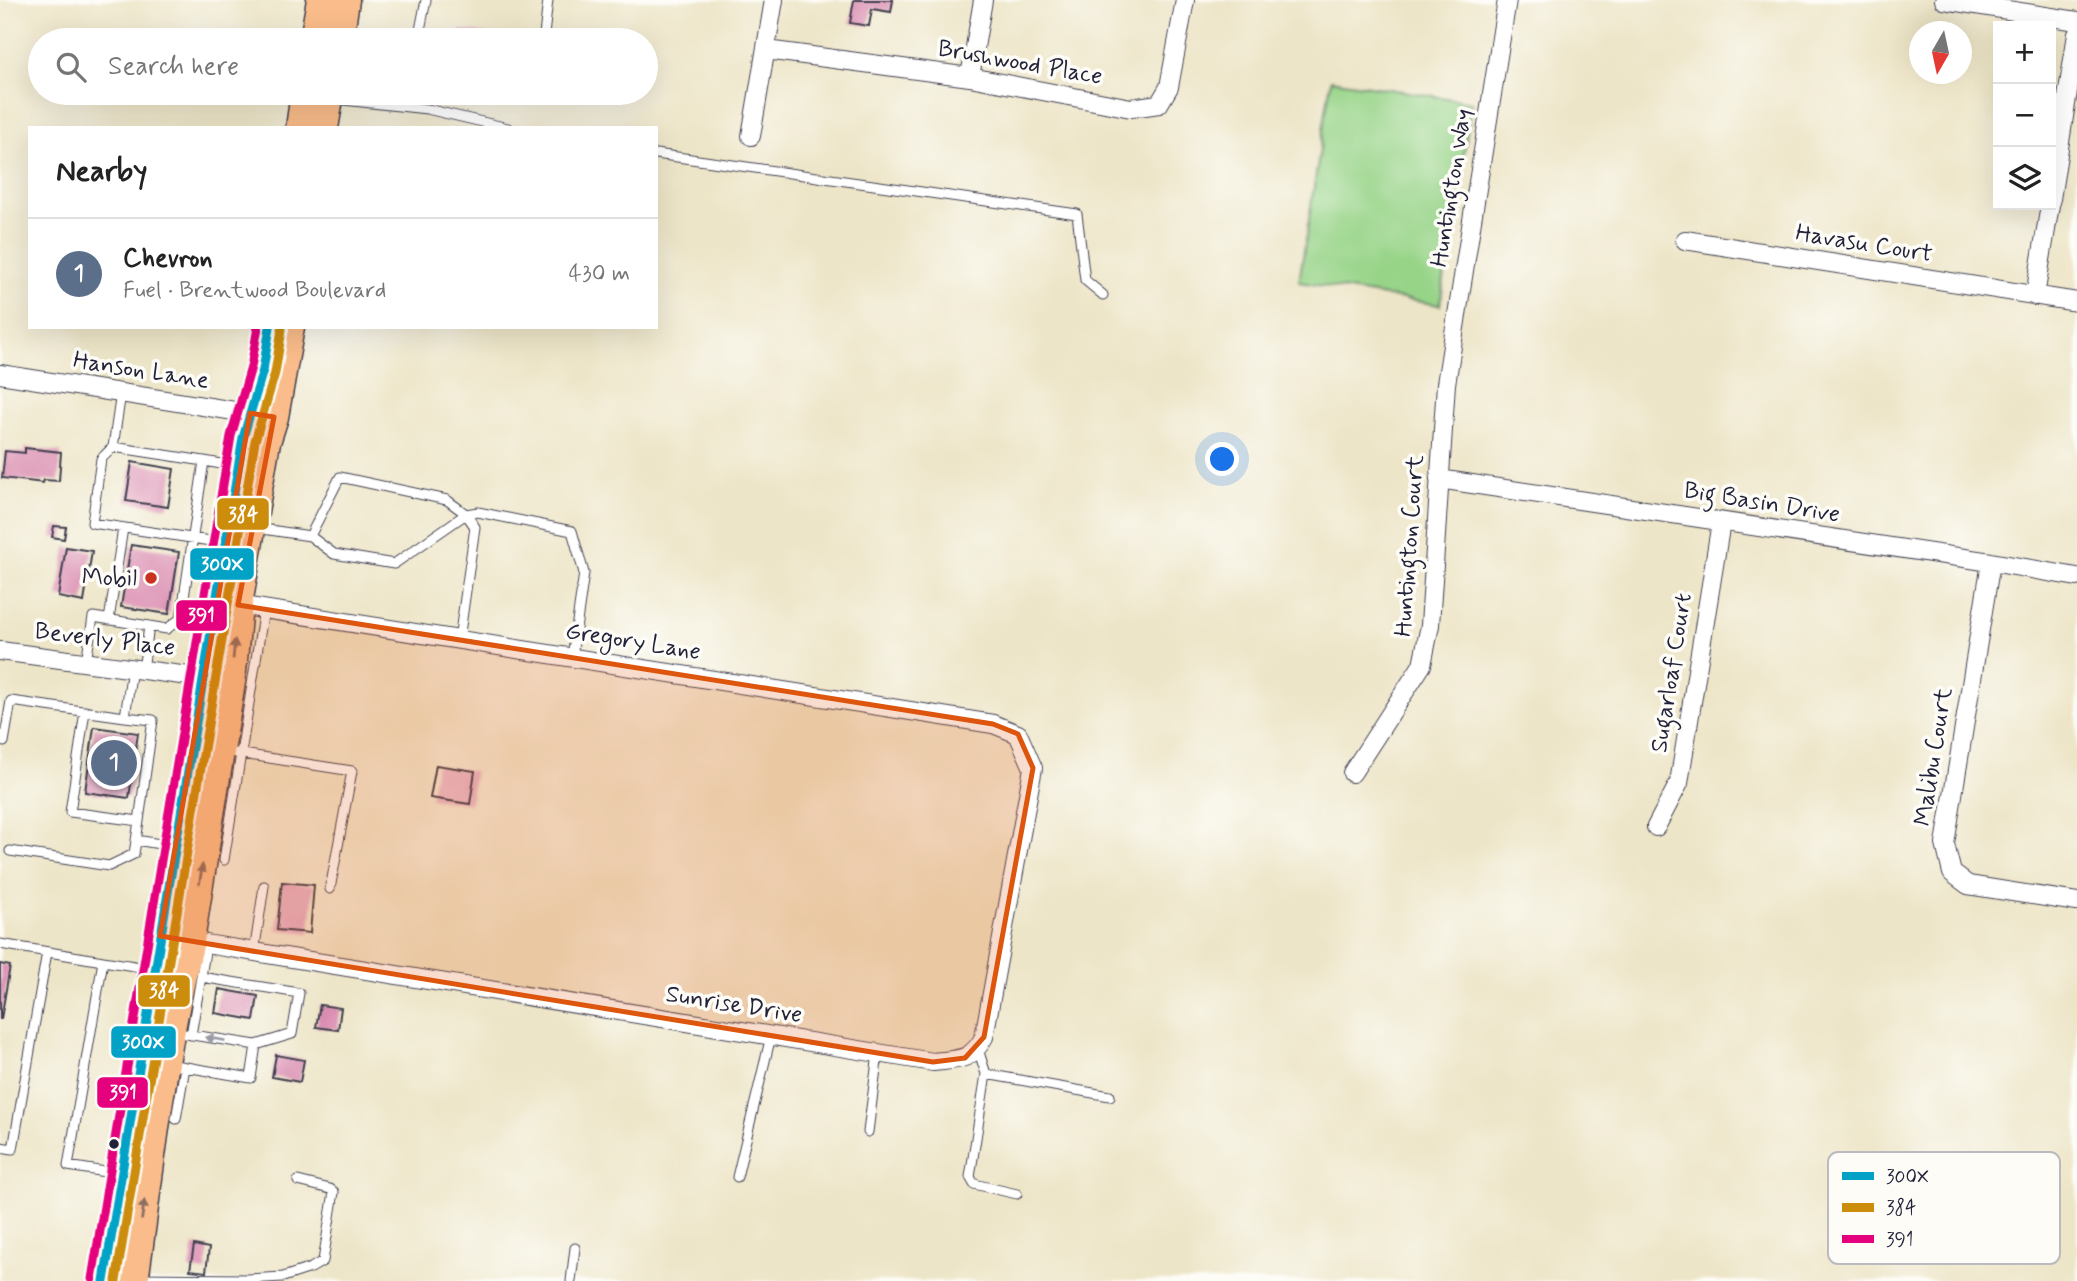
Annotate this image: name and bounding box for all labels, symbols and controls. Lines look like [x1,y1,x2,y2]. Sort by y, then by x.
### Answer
north arrow [1909,21,1972,84]
map controls [1993,21,2056,210]
button: + [1993,21,2056,84]
search box [28,28,658,105]
street label: Brushwood Place [935,33,1105,93]
icon: search [52,48,90,86]
text: Search here [108,50,239,84]
button: − [1993,84,2056,147]
street label: Huntington Way [1424,107,1483,270]
button: layers [1993,147,2056,210]
text: Nearby [56,152,147,191]
street label: Havasu Court [1793,218,1935,270]
text: Chevron [123,242,213,276]
text: 1 [74,259,84,289]
text: 430 m [569,259,630,289]
text: Fuel · Brentwood Boulevard [123,276,386,306]
street label: Hanson Lane [71,345,211,397]
your location [1205,442,1239,476]
street label: Huntington Court [1388,454,1435,638]
street label: Big Basin Drive [1681,475,1842,534]
line badge: 384 [216,497,270,531]
text: 384 [228,503,259,528]
line badge: 300X [189,547,255,581]
text: 300X [201,553,243,578]
place label: Mobil [82,563,137,594]
marker: Mobil [143,570,159,586]
street label: Sugarloaf Court [1644,591,1703,755]
line badge: 391 [175,599,228,632]
text: 391 [187,604,215,629]
street label: Beverly Place [33,616,177,664]
street label: Gregory Lane [563,616,703,670]
one-way arrow [229,638,240,660]
street label: Malibu Court [1908,686,1960,828]
pin: 1 [91,737,137,789]
one-way arrow [195,863,206,885]
line badge: 384 [137,974,191,1008]
text: 384 [149,979,180,1004]
street label: Sunrise Drive [664,979,804,1031]
line badge: 300X [110,1025,177,1059]
text: 300X [122,1031,164,1056]
one-way arrow [204,1033,226,1044]
line badge: 391 [96,1076,149,1109]
text: 391 [109,1081,137,1106]
unlabelled marker [107,1137,121,1151]
legend [1828,1152,2060,1264]
text: 300X [1886,1165,1929,1190]
text: 384 [1886,1196,1916,1221]
one-way arrow [138,1199,149,1221]
text: 391 [1886,1228,1913,1253]

